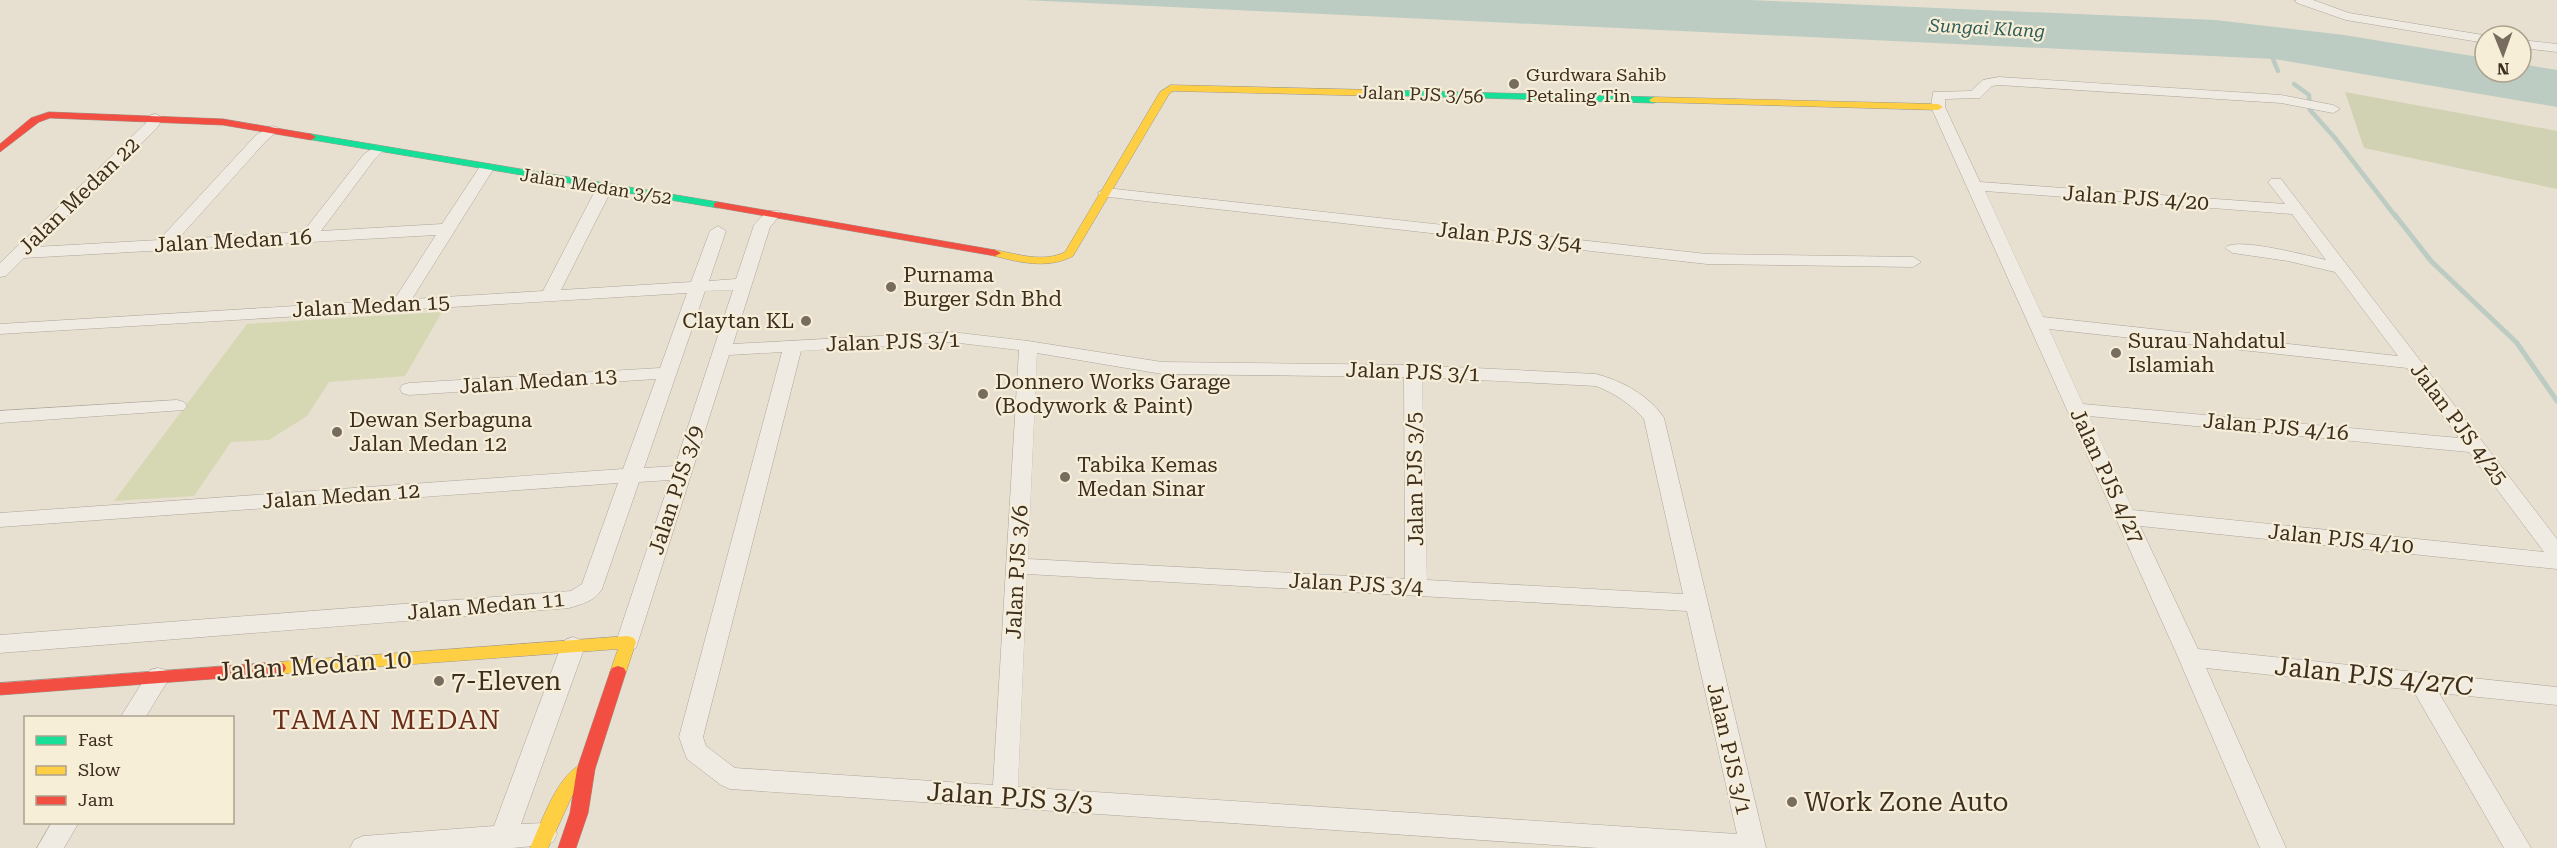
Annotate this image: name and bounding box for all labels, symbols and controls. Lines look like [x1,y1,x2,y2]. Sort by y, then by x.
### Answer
water label: Sungai Klang [1927,14,2046,42]
north arrow [2473,24,2533,84]
text: N [2497,59,2510,78]
place label: Gurdwara Sahib Petaling Tin [1526,64,1666,106]
marker: Gurdwara Sahib Petaling Tin [1507,77,1521,91]
street label: Jalan PJS 3/56 [1358,81,1484,107]
street label: Jalan Medan 22 [14,132,144,260]
street label: Jalan Medan 3/52 [519,164,673,208]
street label: Jalan PJS 4/20 [2062,181,2210,215]
street label: Jalan PJS 3/54 [1435,217,1583,257]
street label: Jalan Medan 16 [153,225,313,257]
place label: Purnama Burger Sdn Bhd [903,263,1062,311]
marker: Purnama Burger Sdn Bhd [884,280,898,294]
street label: Jalan Medan 15 [291,290,451,322]
place label: Claytan KL [682,309,794,333]
marker: Claytan KL [799,314,813,328]
street label: Jalan PJS 3/1 [825,328,961,356]
place label: Surau Nahdatul Islamiah [2128,329,2286,377]
marker: Surau Nahdatul Islamiah [2109,346,2123,360]
street label: Jalan PJS 3/1 [1345,358,1481,386]
street label: Jalan PJS 4/25 [2405,358,2513,490]
street label: Jalan Medan 13 [458,364,618,398]
place label: Donnero Works Garage (Bodywork & Paint) [995,370,1231,418]
marker: Donnero Works Garage (Bodywork & Paint) [976,387,990,401]
street label: Jalan PJS 4/27 [2065,405,2149,548]
place label: Dewan Serbaguna Jalan Medan 12 [349,408,533,456]
street label: Jalan PJS 4/16 [2202,409,2350,445]
street label: Jalan PJS 3/5 [1402,412,1428,546]
street label: Jalan PJS 3/9 [644,422,708,558]
marker: Dewan Serbaguna Jalan Medan 12 [330,425,344,439]
place label: Tabika Kemas Medan Sinar [1077,453,1218,501]
marker: Tabika Kemas Medan Sinar [1058,470,1072,484]
street label: Jalan Medan 12 [261,479,421,513]
street label: Jalan PJS 3/6 [1001,504,1033,640]
street label: Jalan PJS 4/10 [2267,519,2415,559]
street label: Jalan PJS 3/4 [1288,568,1424,600]
street label: Jalan Medan 11 [406,587,566,625]
street label: Jalan Medan 10 [215,643,413,687]
street label: Jalan PJS 4/27C [2273,651,2475,701]
place label: 7-Eleven [451,666,562,696]
marker: 7-Eleven [432,674,446,688]
street label: Jalan PJS 3/1 [1702,681,1756,817]
district label: TAMAN MEDAN [272,704,502,736]
legend [24,716,234,824]
text: Fast [78,729,113,750]
text: Slow [78,759,120,780]
street label: Jalan PJS 3/3 [926,776,1094,818]
place label: Work Zone Auto [1804,787,2009,817]
text: Jam [78,789,114,810]
marker: Work Zone Auto [1785,795,1799,809]

